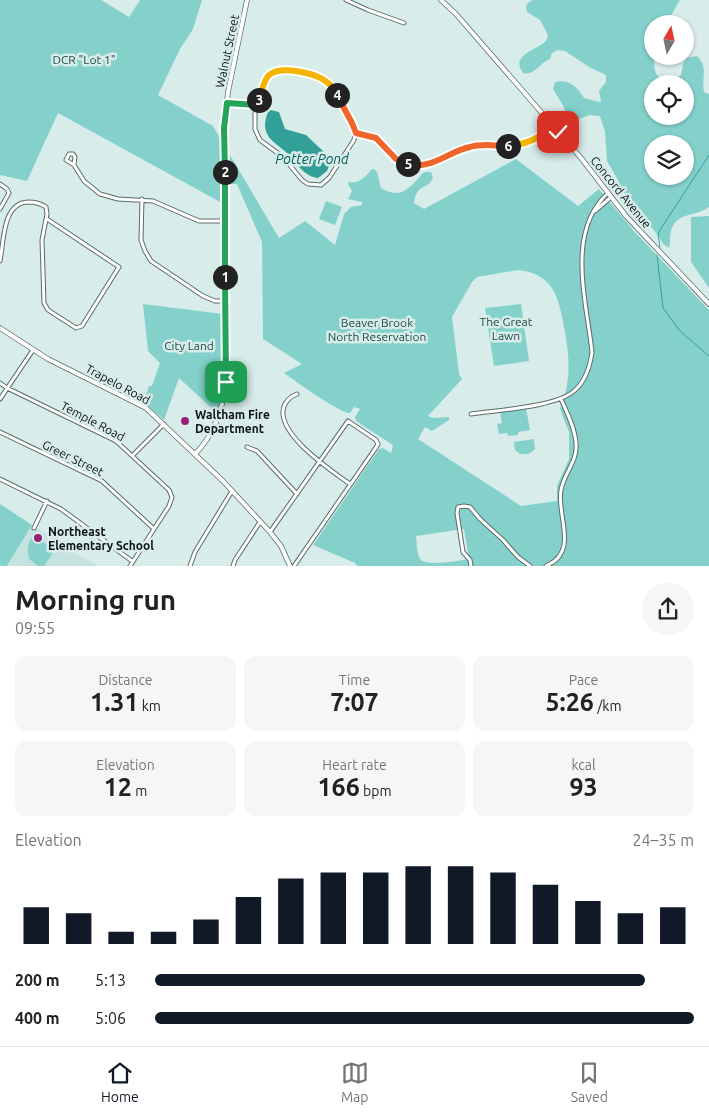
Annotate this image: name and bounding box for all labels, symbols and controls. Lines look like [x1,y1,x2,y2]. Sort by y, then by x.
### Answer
street label: Walnut Street [213,13,241,89]
north arrow [644,15,694,65]
map controls [644,15,694,185]
park label: DCR "Lot 1" [52,53,116,66]
button: locate [644,75,694,125]
pin: 4 [324,82,350,108]
text: 4 [334,87,341,103]
pin: 3 [246,88,272,112]
text: 3 [256,92,263,108]
pin [537,111,579,153]
icon: check [544,118,572,146]
pin: 6 [496,134,520,158]
button: layers [644,135,694,185]
text: 6 [505,138,512,154]
water label: Potter Pond [275,151,350,167]
pin: 5 [396,152,420,176]
street label: Concord Avenue [588,154,654,230]
text: 5 [405,156,412,172]
pin: 2 [212,160,238,184]
text: 2 [222,164,229,180]
pin: 1 [212,264,238,290]
text: 1 [222,269,229,285]
park label: The Great Lawn [480,315,533,342]
park label: Beaver Brook North Reservation [328,316,426,343]
park label: City Land [164,339,214,352]
pin [205,361,247,403]
street label: Trapelo Road [84,362,152,406]
icon: arrive [212,368,240,396]
street label: Temple Road [59,399,127,443]
place label: Waltham Fire Department [195,408,270,435]
marker: Waltham Fire Department [179,415,191,427]
street label: Greer Street [40,438,106,479]
place label: Northeast Elementary School [48,525,154,552]
marker: Northeast Elementary School [32,532,44,544]
button: share [642,583,694,635]
text: Morning run [15,584,176,615]
text: 09:55 [15,619,55,637]
text: Distance [98,672,153,688]
text: Time [339,672,370,688]
text: Pace [569,672,598,688]
text: 1.31 [90,688,139,716]
text: 7:07 [330,688,379,716]
text: 5:26 [546,688,594,716]
text: km [139,698,161,714]
text: /km [594,698,622,714]
text: Elevation [96,757,155,773]
text: Heart rate [322,757,387,773]
text: kcal [571,757,596,773]
text: 12 [104,773,132,801]
text: 166 [318,773,360,801]
text: 93 [569,773,598,801]
text: m [132,783,147,799]
text: bpm [360,783,391,799]
text: Elevation [15,831,82,849]
text: 24–35 m [632,831,694,849]
text: 200 m [15,971,60,989]
text: 5:13 [95,971,126,989]
text: 400 m [15,1009,60,1027]
text: 5:06 [95,1009,126,1027]
tab: Home [101,1059,139,1105]
tab: Map [341,1059,369,1105]
tab: Saved [571,1059,608,1105]

